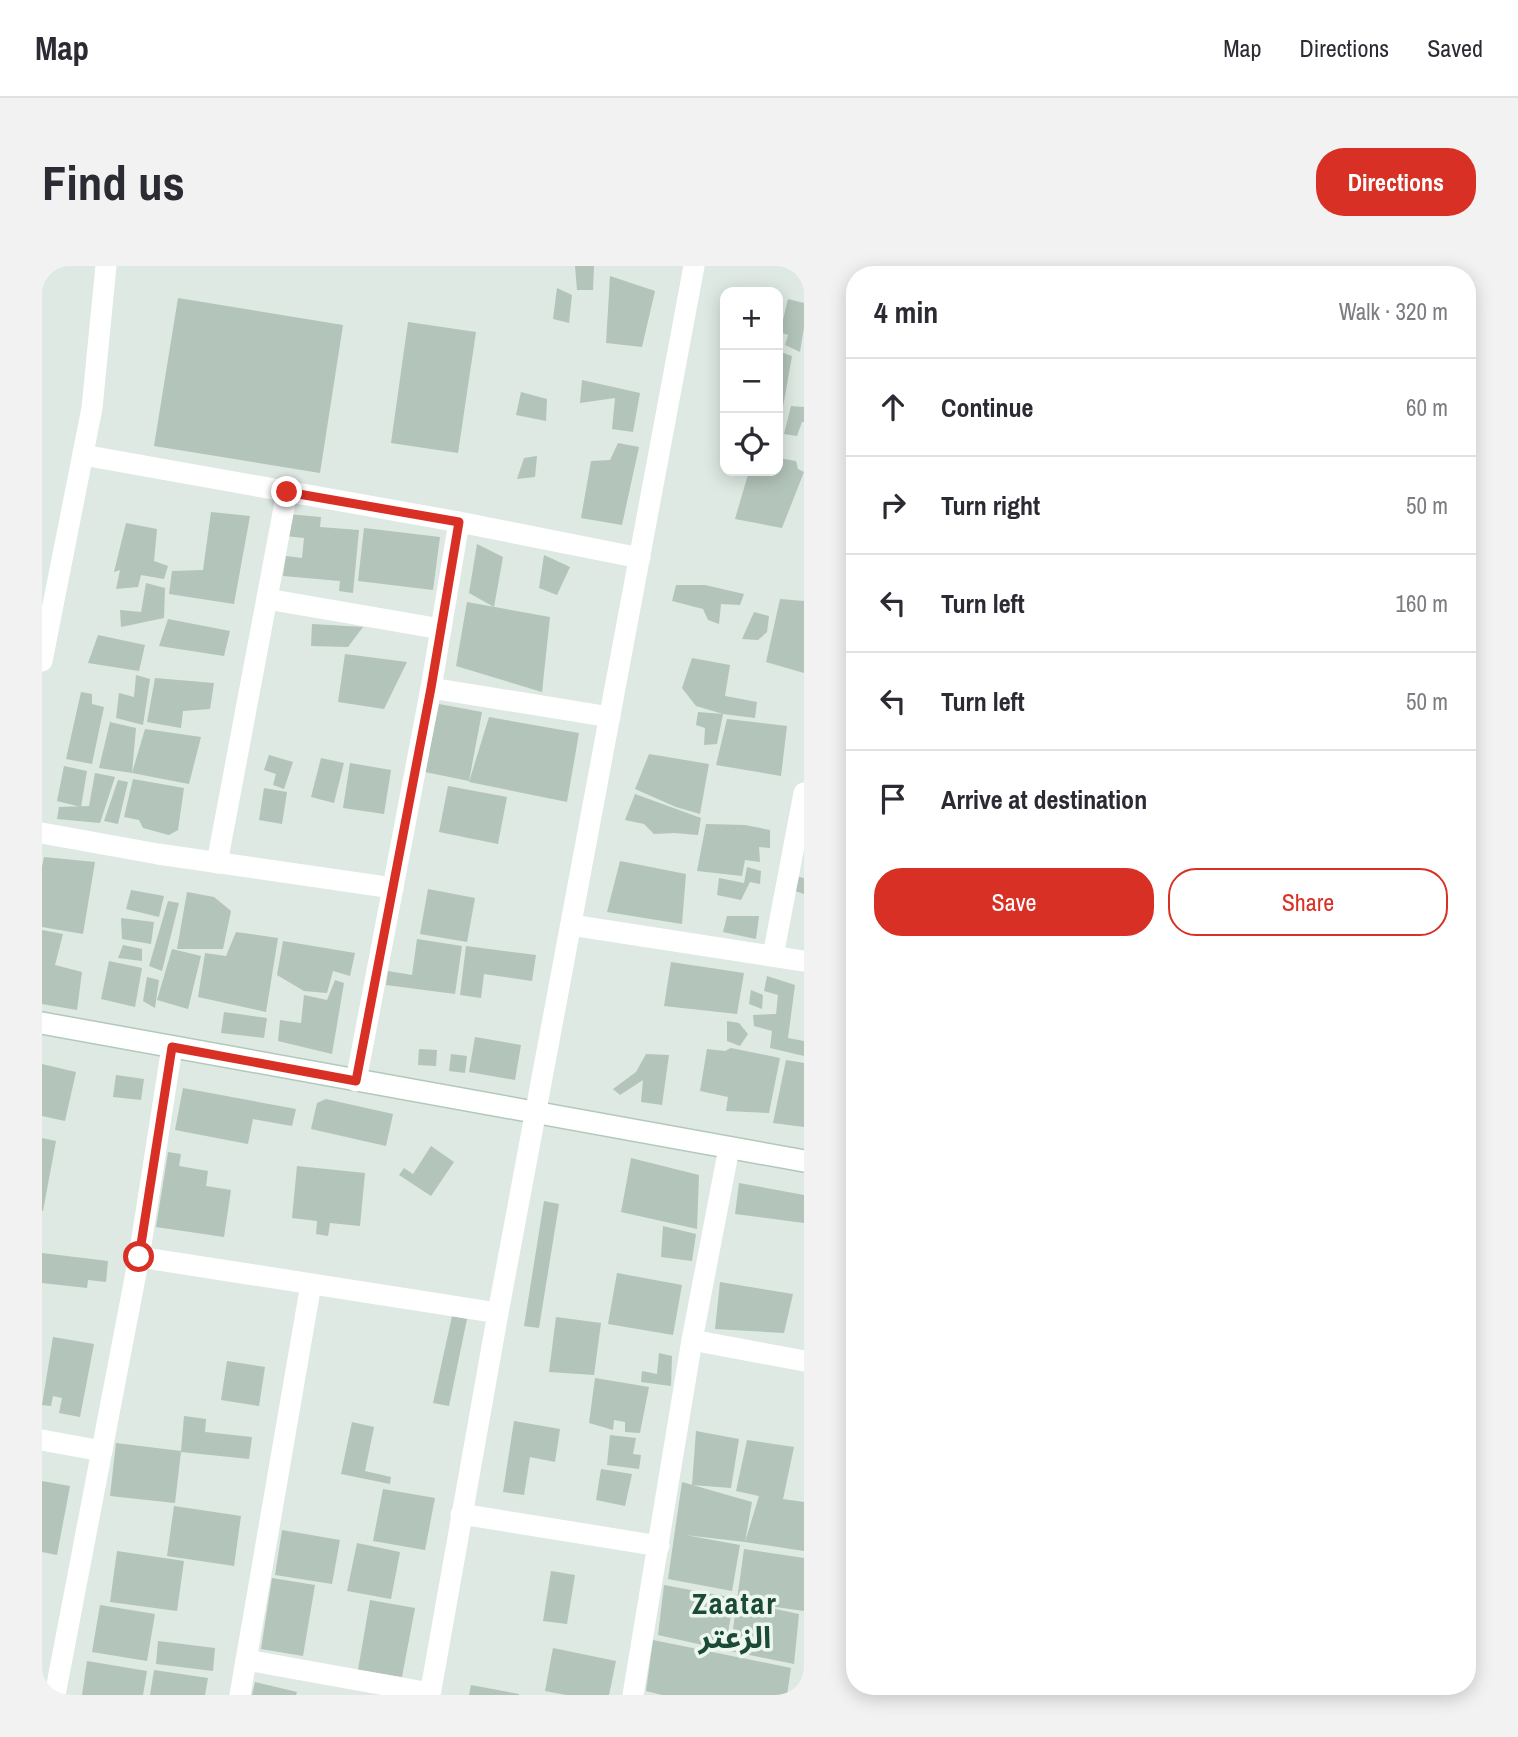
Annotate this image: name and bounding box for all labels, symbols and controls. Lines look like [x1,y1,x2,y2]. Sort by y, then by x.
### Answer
text: Map [35,26,89,70]
text: Map [1223,32,1261,64]
text: Directions [1299,32,1389,64]
text: Saved [1427,32,1483,64]
button: Directions [1316,148,1476,216]
text: Find us [42,149,185,215]
map controls [720,287,783,476]
button: + [720,287,783,350]
text: 4 min [874,292,938,332]
text: Walk · 320 m [1339,296,1448,327]
button: − [720,350,783,413]
icon: ahead [874,388,912,426]
text: Continue [941,390,1033,425]
text: 60 m [1406,392,1448,423]
button: locate [720,413,783,476]
route end [271,476,302,507]
icon: right [874,486,912,524]
text: Turn right [941,488,1040,523]
text: 50 m [1406,490,1448,521]
icon: left [874,584,912,622]
text: Turn left [941,586,1025,621]
text: 160 m [1396,588,1448,619]
icon: left [874,682,912,720]
text: Turn left [941,684,1025,719]
text: 50 m [1406,686,1448,717]
icon: arrive [874,780,912,818]
text: Arrive at destination [941,782,1147,817]
button: Save [874,868,1154,936]
button: Share [1168,868,1448,936]
route start [123,1241,154,1272]
district label: Zaatar الزعتر [692,1583,778,1657]

